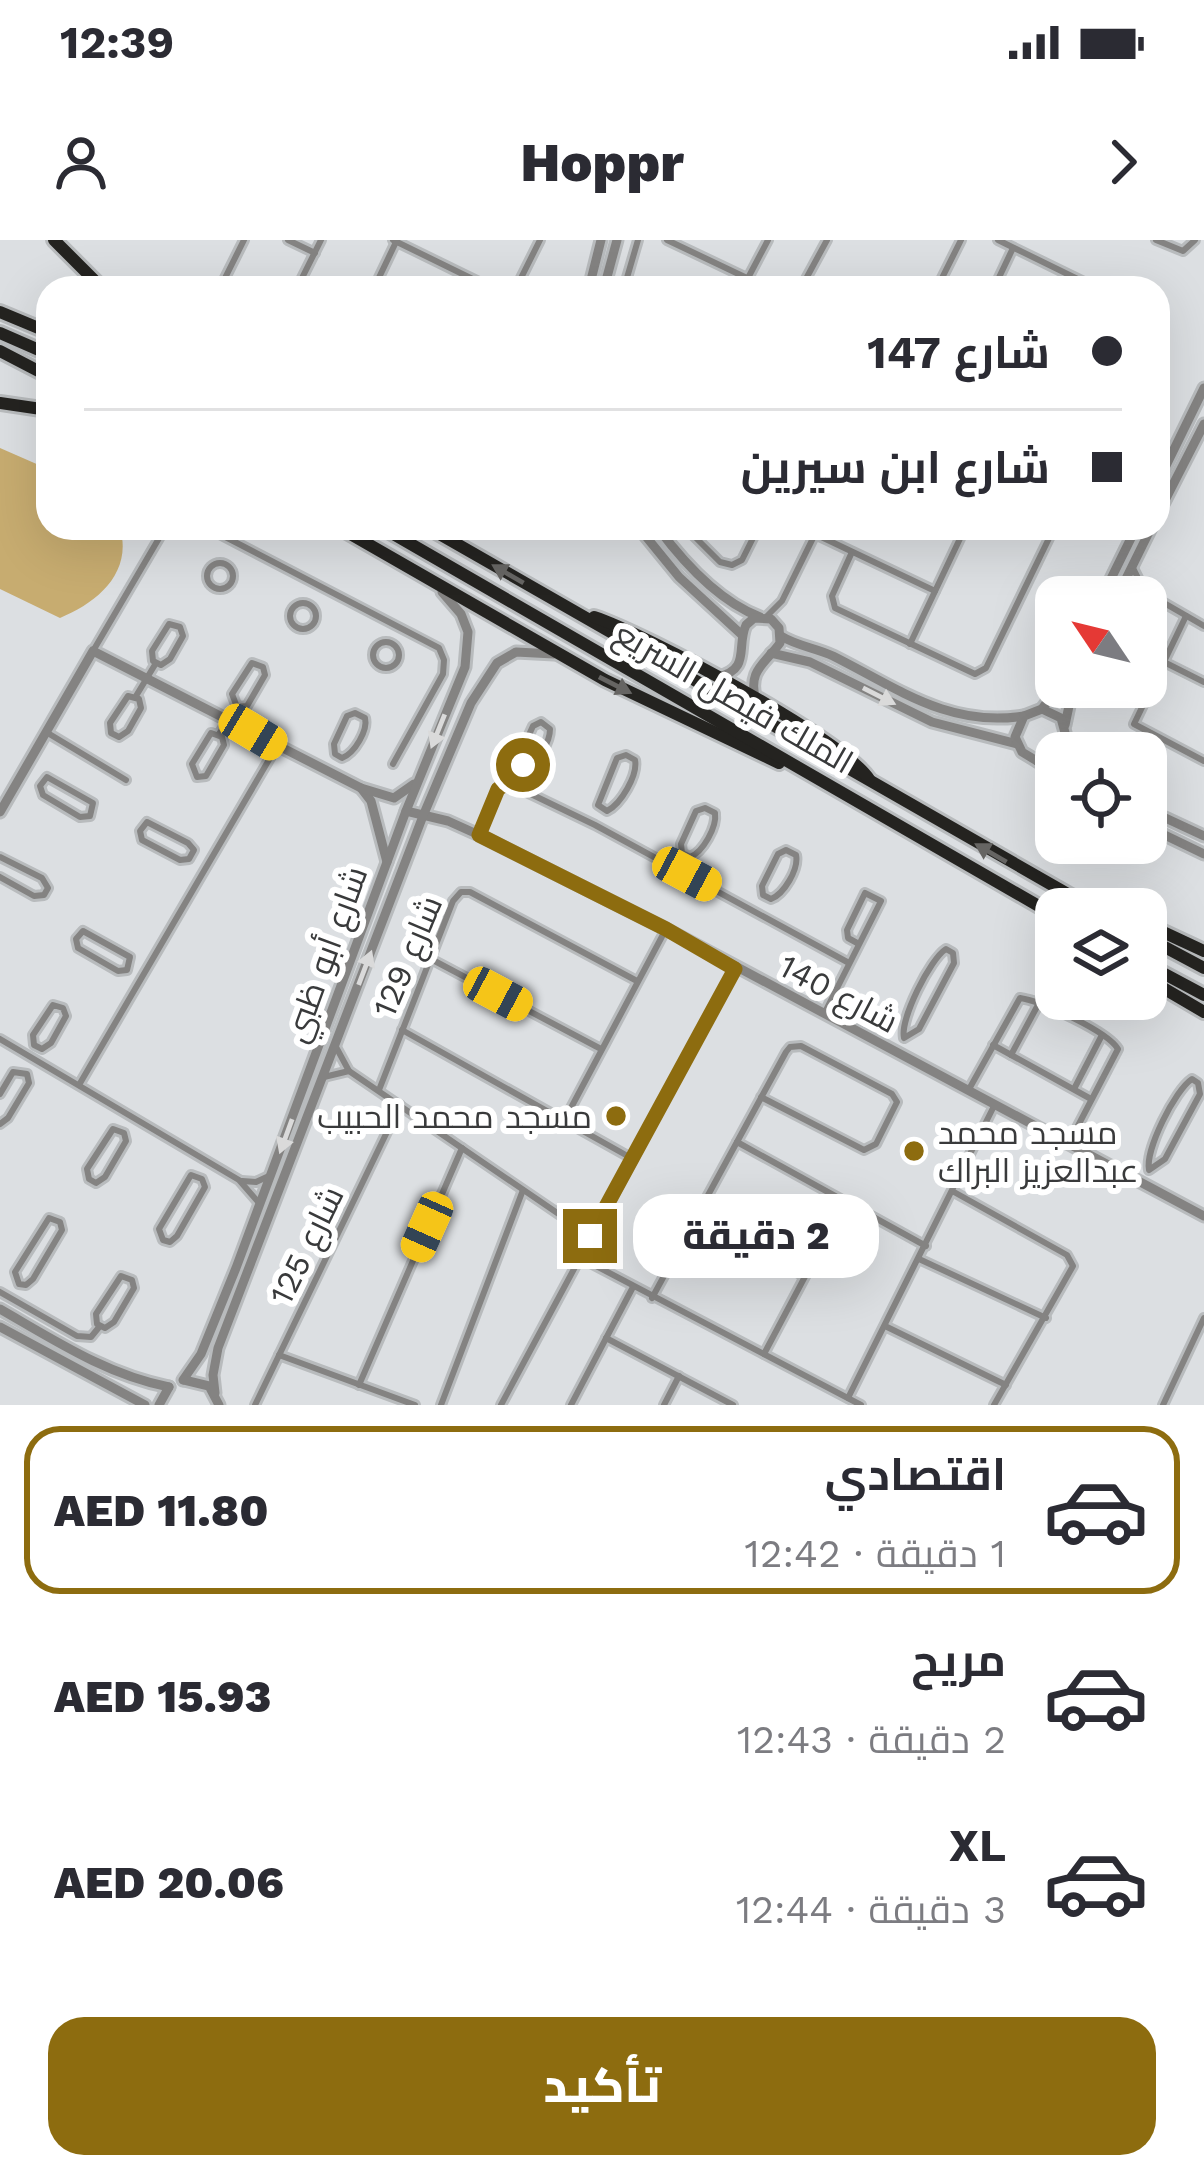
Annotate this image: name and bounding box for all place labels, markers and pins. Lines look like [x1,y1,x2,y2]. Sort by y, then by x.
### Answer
place label: مسجد محمد الحبيب [317,1097,592,1136]
marker: مسجد محمد الحبيب [603,1103,629,1129]
place label: مسجد محمد عبدالعزيز البراك [938,1113,1139,1190]
marker: مسجد محمد عبدالعزيز البراك [901,1138,927,1164]

